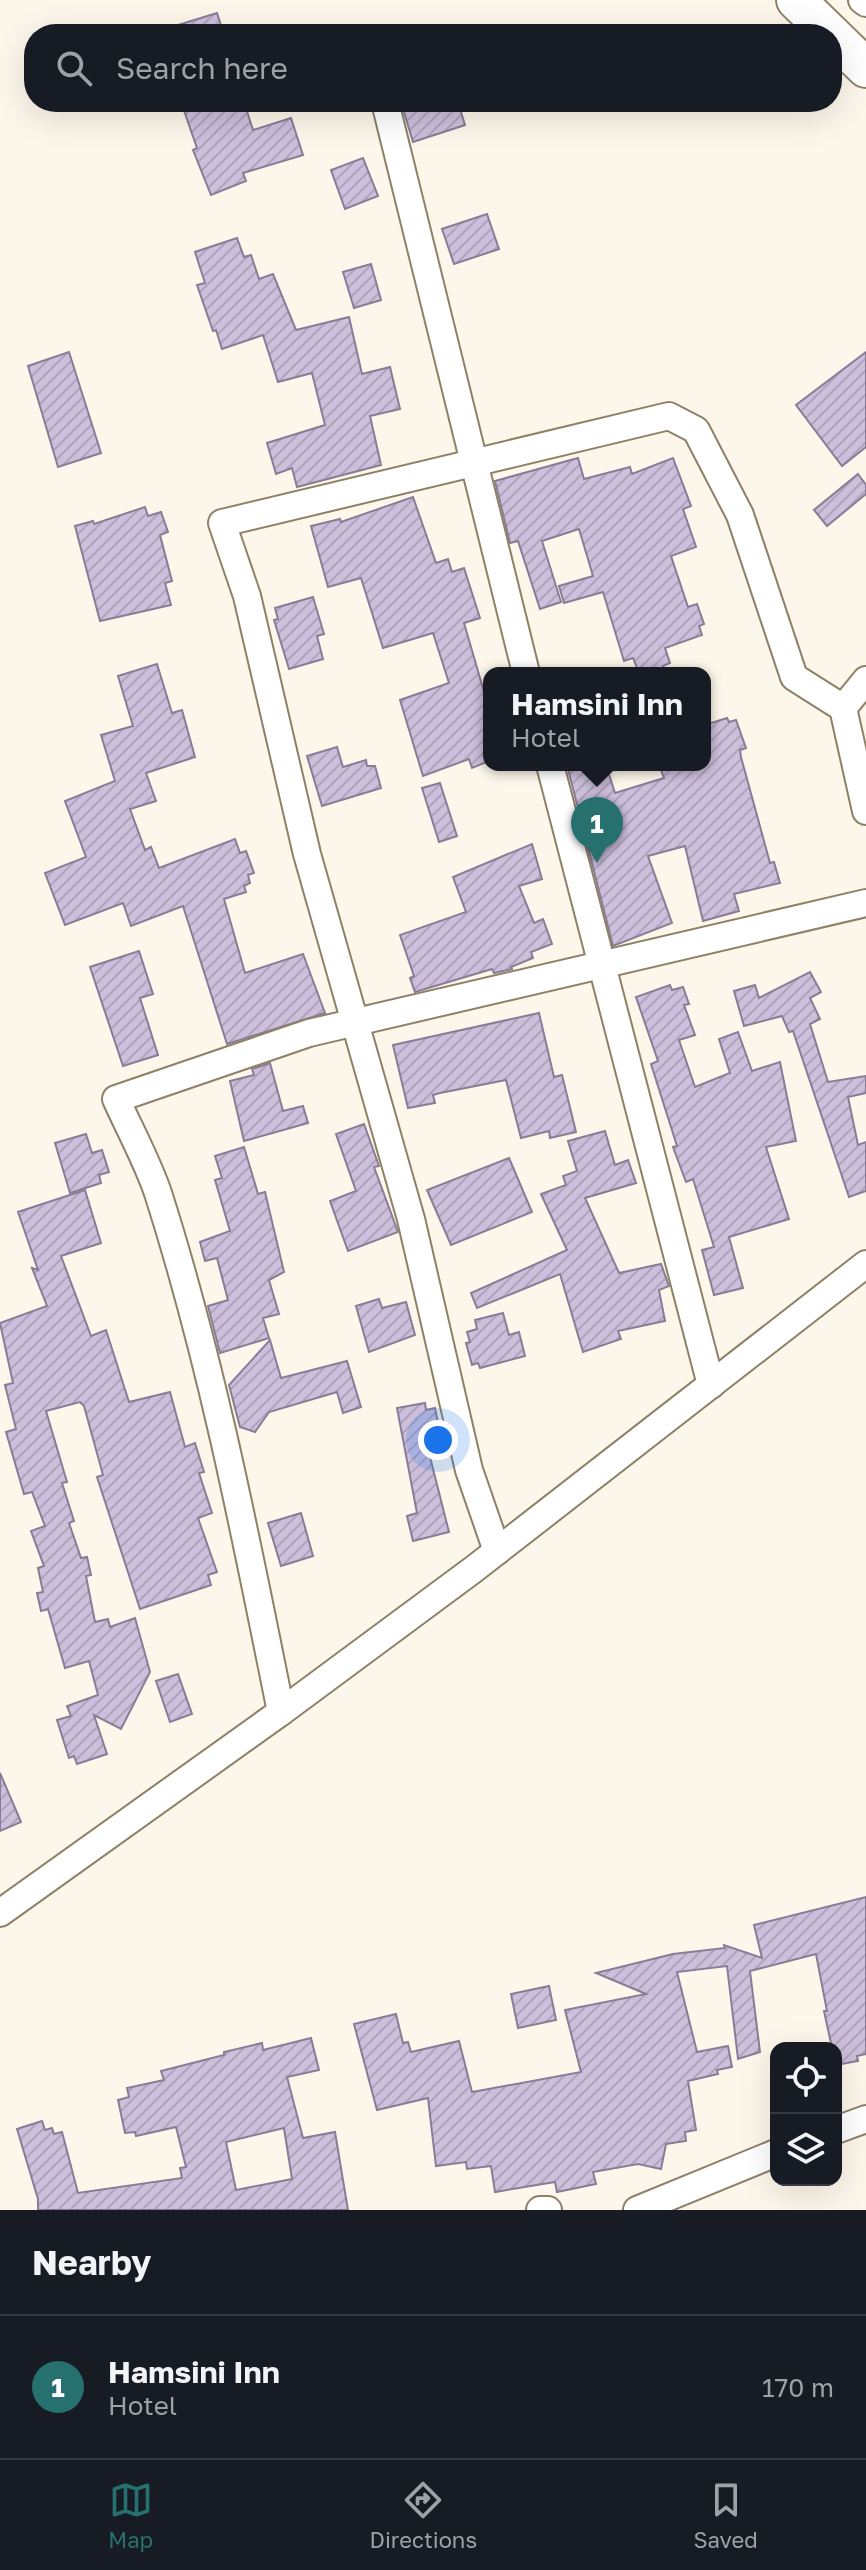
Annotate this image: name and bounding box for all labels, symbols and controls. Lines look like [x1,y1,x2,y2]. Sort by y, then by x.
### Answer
search box [24,24,842,112]
icon: search [52,46,96,90]
text: Search here [116,50,288,86]
popup [483,667,711,771]
text: Hamsini Inn [511,686,683,722]
text: Hotel [511,722,580,753]
pin: 1 [571,797,623,863]
your location [418,1420,458,1460]
map controls [770,2042,842,2186]
button: locate [770,2042,842,2114]
button: layers [770,2114,842,2186]
text: Nearby [32,2242,152,2282]
text: Hamsini Inn [108,2354,280,2390]
text: 1 [51,2372,65,2403]
text: 170 m [762,2372,834,2403]
text: Hotel [108,2390,177,2421]
tab: Map [108,2478,153,2553]
tab: Directions [370,2478,477,2553]
tab: Saved [694,2478,758,2553]

